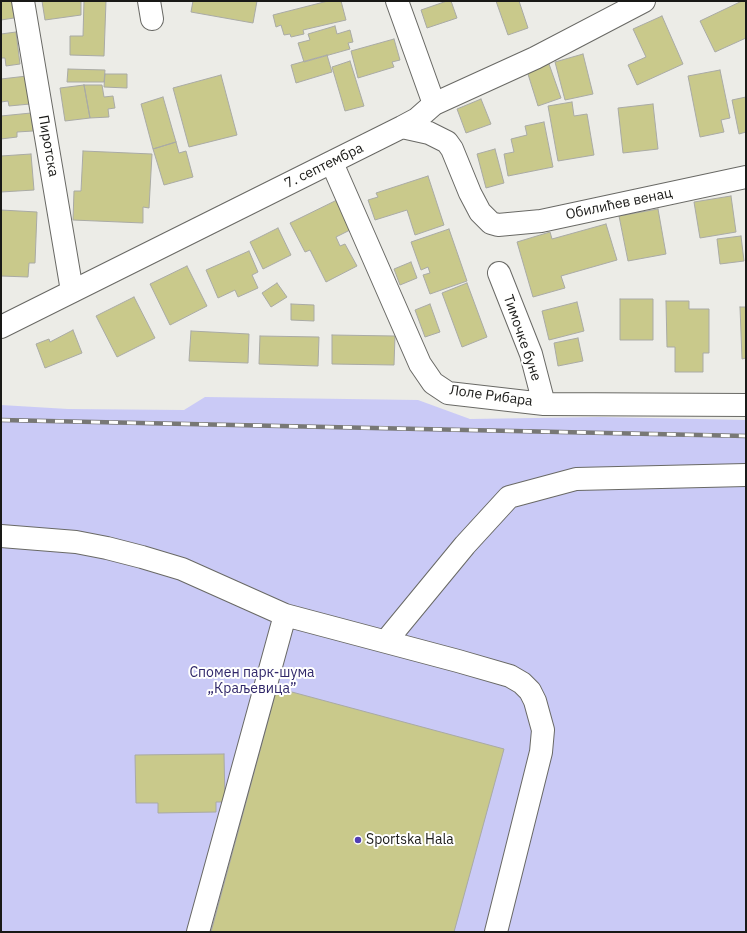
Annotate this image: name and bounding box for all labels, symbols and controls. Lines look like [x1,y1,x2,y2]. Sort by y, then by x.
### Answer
street label: Пиротска [34,114,62,178]
street label: 7. септембра [282,140,366,192]
street label: Обилићев венац [564,184,674,224]
street label: Тимочке буне [499,293,545,383]
street label: Лоле Рибара [448,382,534,410]
park label: Спомен парк-шума „Краљевица” [189,665,315,698]
place label: Sportska Hala [366,832,454,848]
marker: Sportska Hala [353,835,363,845]

